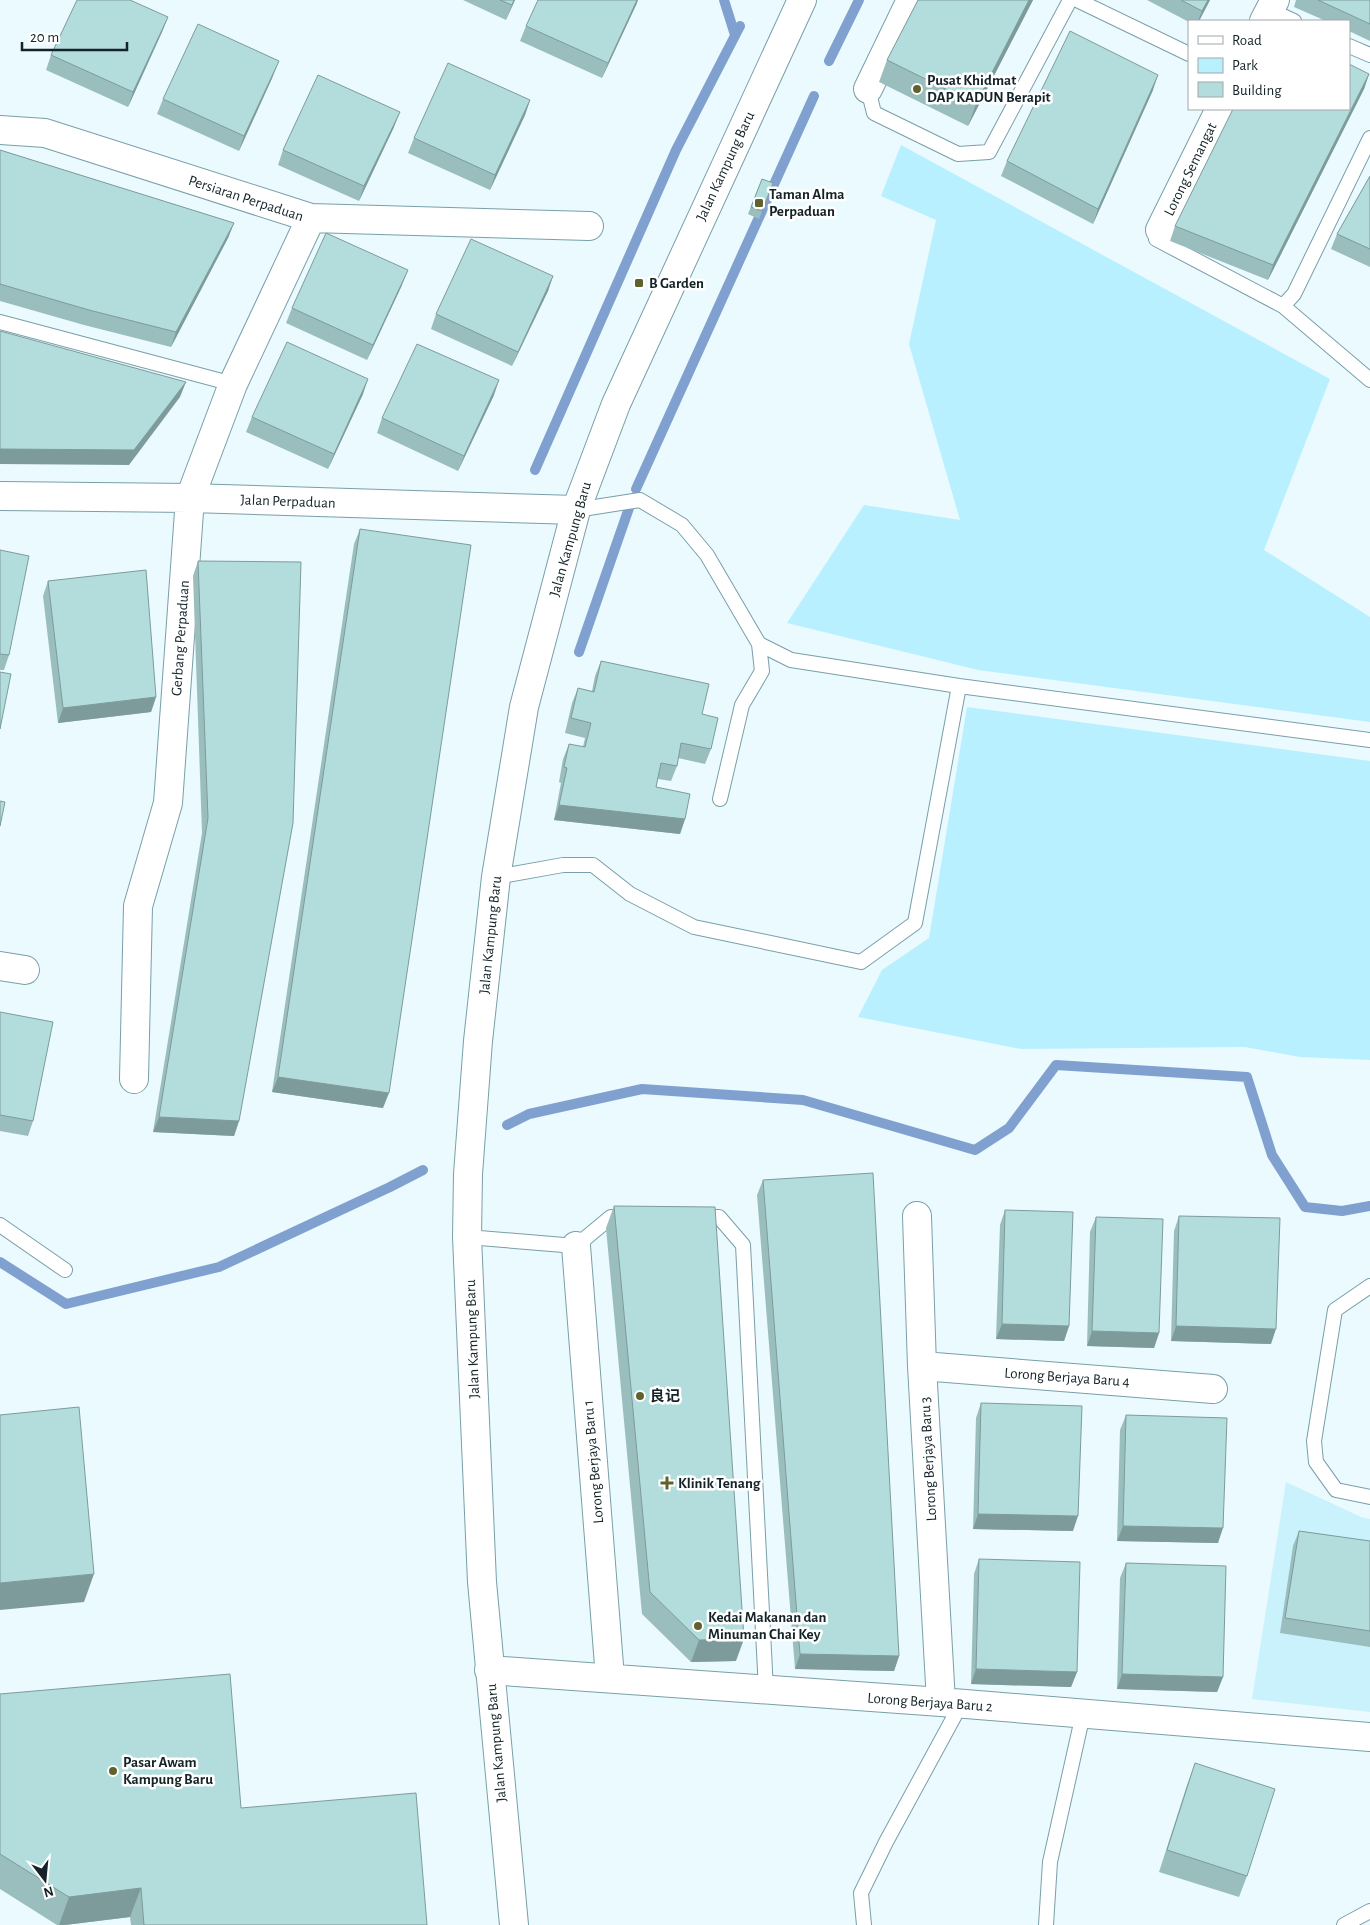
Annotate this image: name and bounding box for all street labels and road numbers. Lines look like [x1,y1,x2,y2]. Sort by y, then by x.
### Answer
street label: Jalan Kampung Baru [694,109,757,223]
street label: Lorong Semangat [1161,120,1220,218]
street label: Persiaran Perpaduan [186,173,305,224]
street label: Jalan Kampung Baru [547,480,594,598]
street label: Jalan Perpaduan [240,492,336,511]
street label: Gerbang Perpaduan [169,580,192,696]
street label: Jalan Kampung Baru [477,875,504,995]
street label: Jalan Kampung Baru [463,1279,482,1399]
street label: Lorong Berjaya Baru 4 [1004,1366,1130,1389]
street label: Lorong Berjaya Baru 3 [918,1396,939,1522]
street label: Lorong Berjaya Baru 1 [581,1400,606,1524]
street label: Jalan Kampung Baru [484,1683,509,1803]
street label: Lorong Berjaya Baru 2 [867,1691,993,1714]

